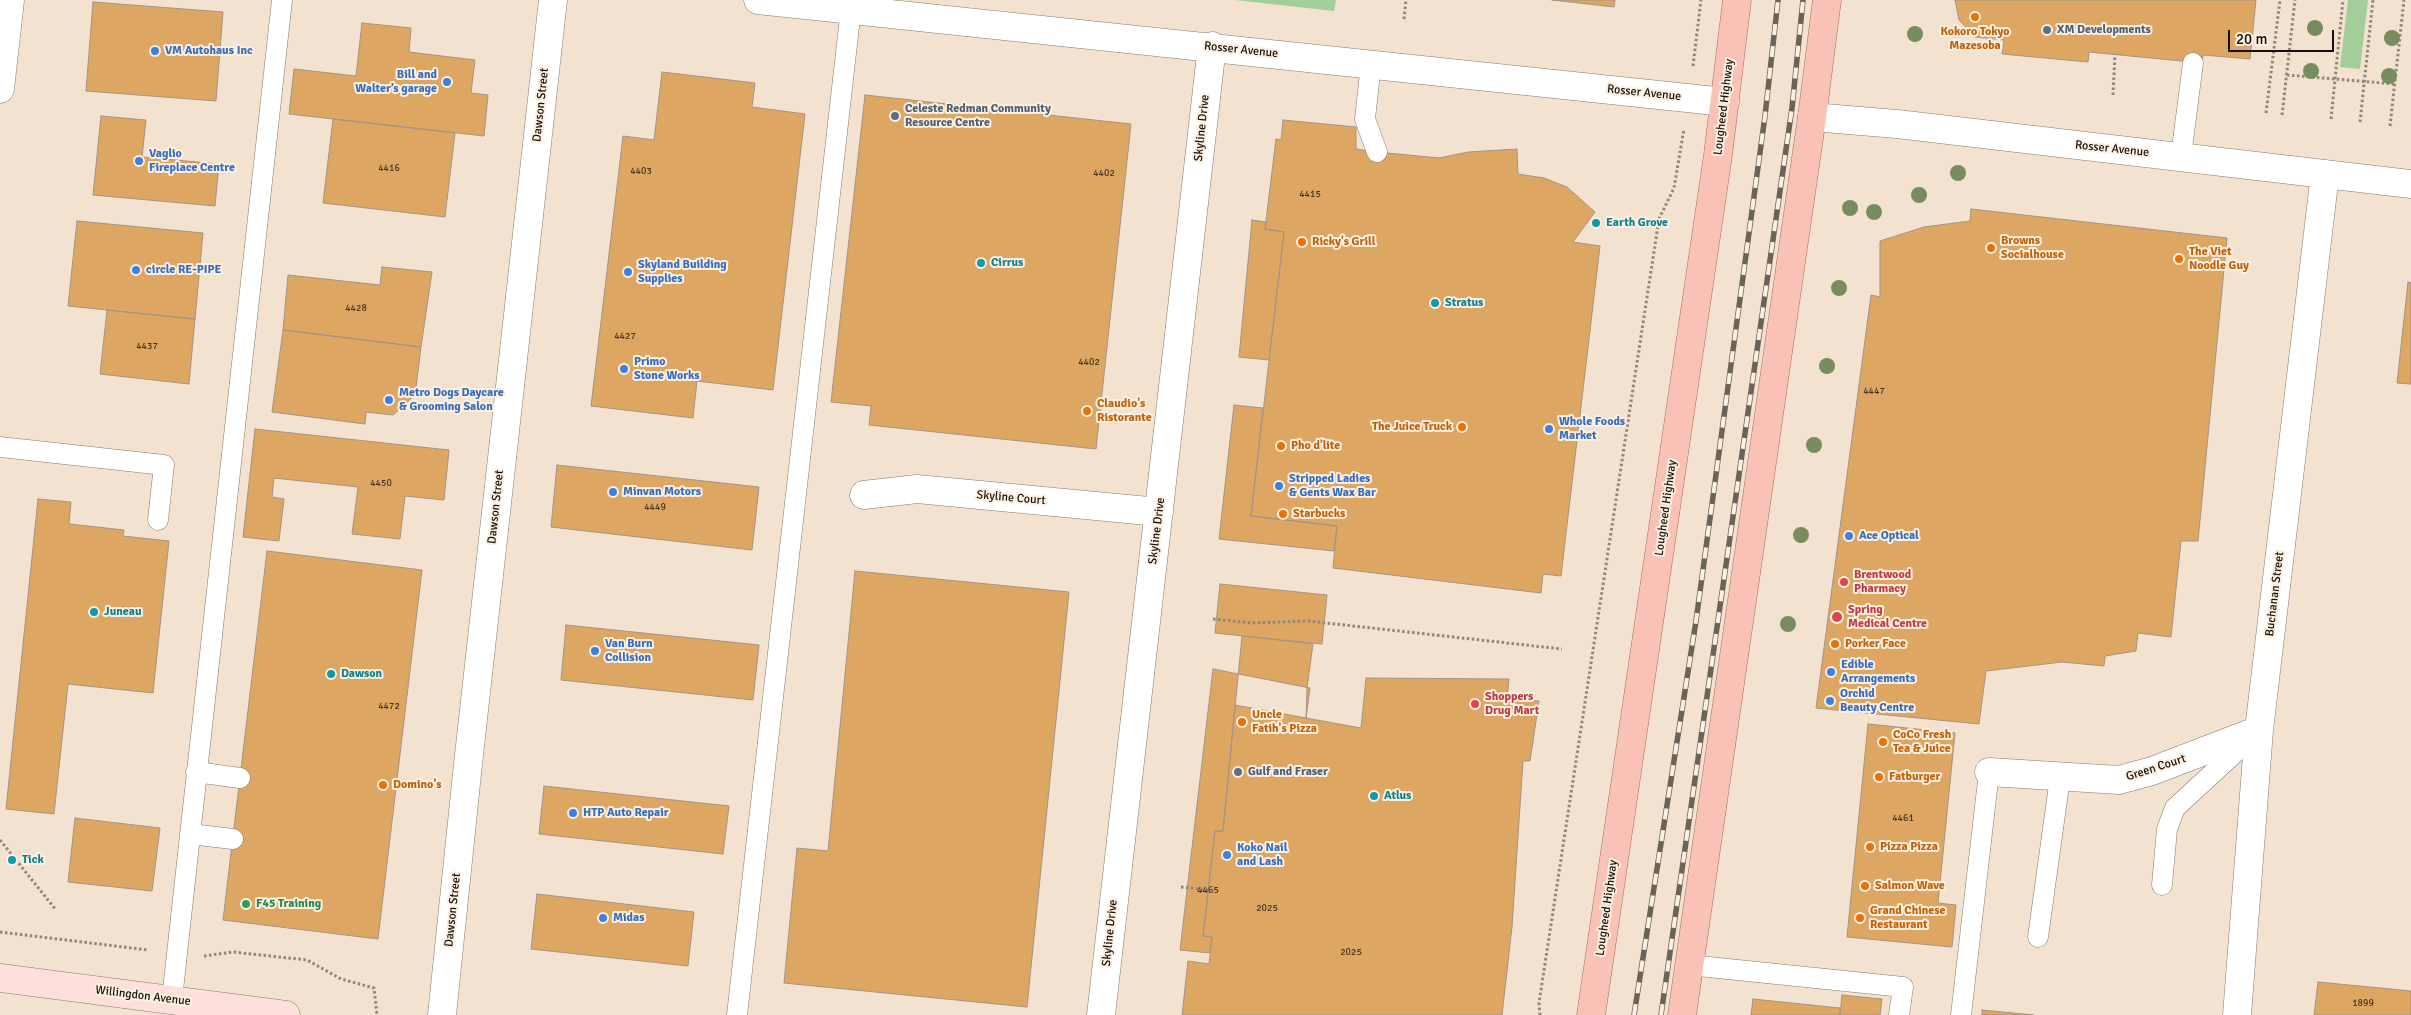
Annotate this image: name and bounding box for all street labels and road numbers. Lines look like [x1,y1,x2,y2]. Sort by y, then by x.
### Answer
street label: Rosser Avenue [1203,39,1279,61]
street label: Lougheed Highway [1711,58,1737,156]
street label: Dawson Street [530,67,552,143]
street label: Rosser Avenue [1606,82,1682,104]
street label: Skyline Drive [1191,94,1213,162]
street label: Rosser Avenue [2074,138,2150,160]
street label: Lougheed Highway [1652,459,1680,557]
street label: Dawson Street [485,469,507,545]
street label: Skyline Court [976,488,1046,508]
street label: Skyline Drive [1146,497,1168,565]
street label: Buchanan Street [2263,551,2287,637]
street label: Green Court [2124,752,2188,784]
street label: Lougheed Highway [1593,859,1621,957]
street label: Dawson Street [442,872,464,948]
street label: Skyline Drive [1099,899,1121,967]
street label: Willingdon Avenue [95,983,191,1009]

